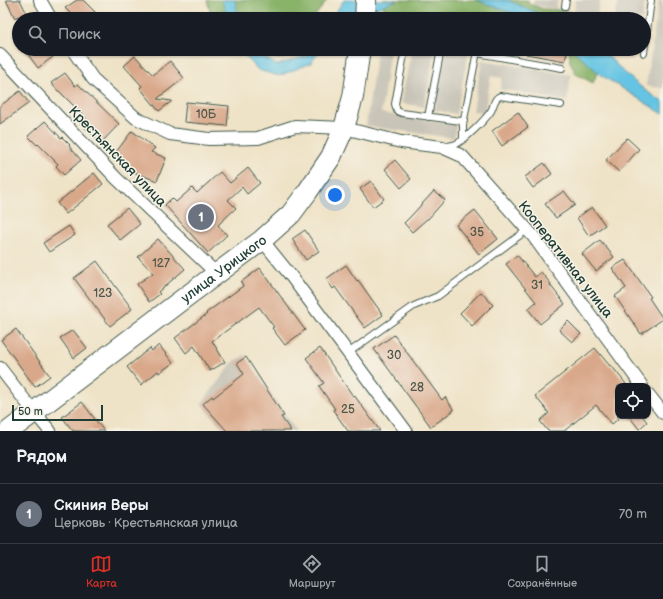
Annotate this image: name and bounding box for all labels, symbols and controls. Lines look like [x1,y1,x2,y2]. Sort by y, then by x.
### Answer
search box [12,12,651,56]
icon: search [26,23,48,45]
text: Поиск [58,25,101,44]
street label: Крестьянская улица [65,102,171,211]
house number: 10Б [196,107,217,122]
your location [325,185,345,205]
street label: Кооперативная улица [515,197,617,322]
pin: 1 [188,202,214,232]
house number: 35 [470,225,484,240]
street label: улица Урицкого [178,232,270,307]
house number: 127 [152,256,170,271]
house number: 31 [531,278,543,293]
house number: 123 [94,286,112,301]
house number: 30 [387,348,401,363]
house number: 28 [410,380,424,395]
map controls [615,383,651,419]
button: locate [615,383,651,419]
house number: 25 [341,402,355,417]
scale bar [12,403,103,422]
text: 50 m [18,405,43,418]
text: Рядом [16,447,67,467]
text: Скиния Веры [54,496,149,515]
text: 1 [26,506,32,522]
text: 70 m [619,506,647,522]
text: Церковь · Крестьянская улица [54,515,238,531]
tab: Карта [86,553,117,590]
tab: Маршрут [289,553,336,590]
tab: Сохранённые [508,553,577,590]

